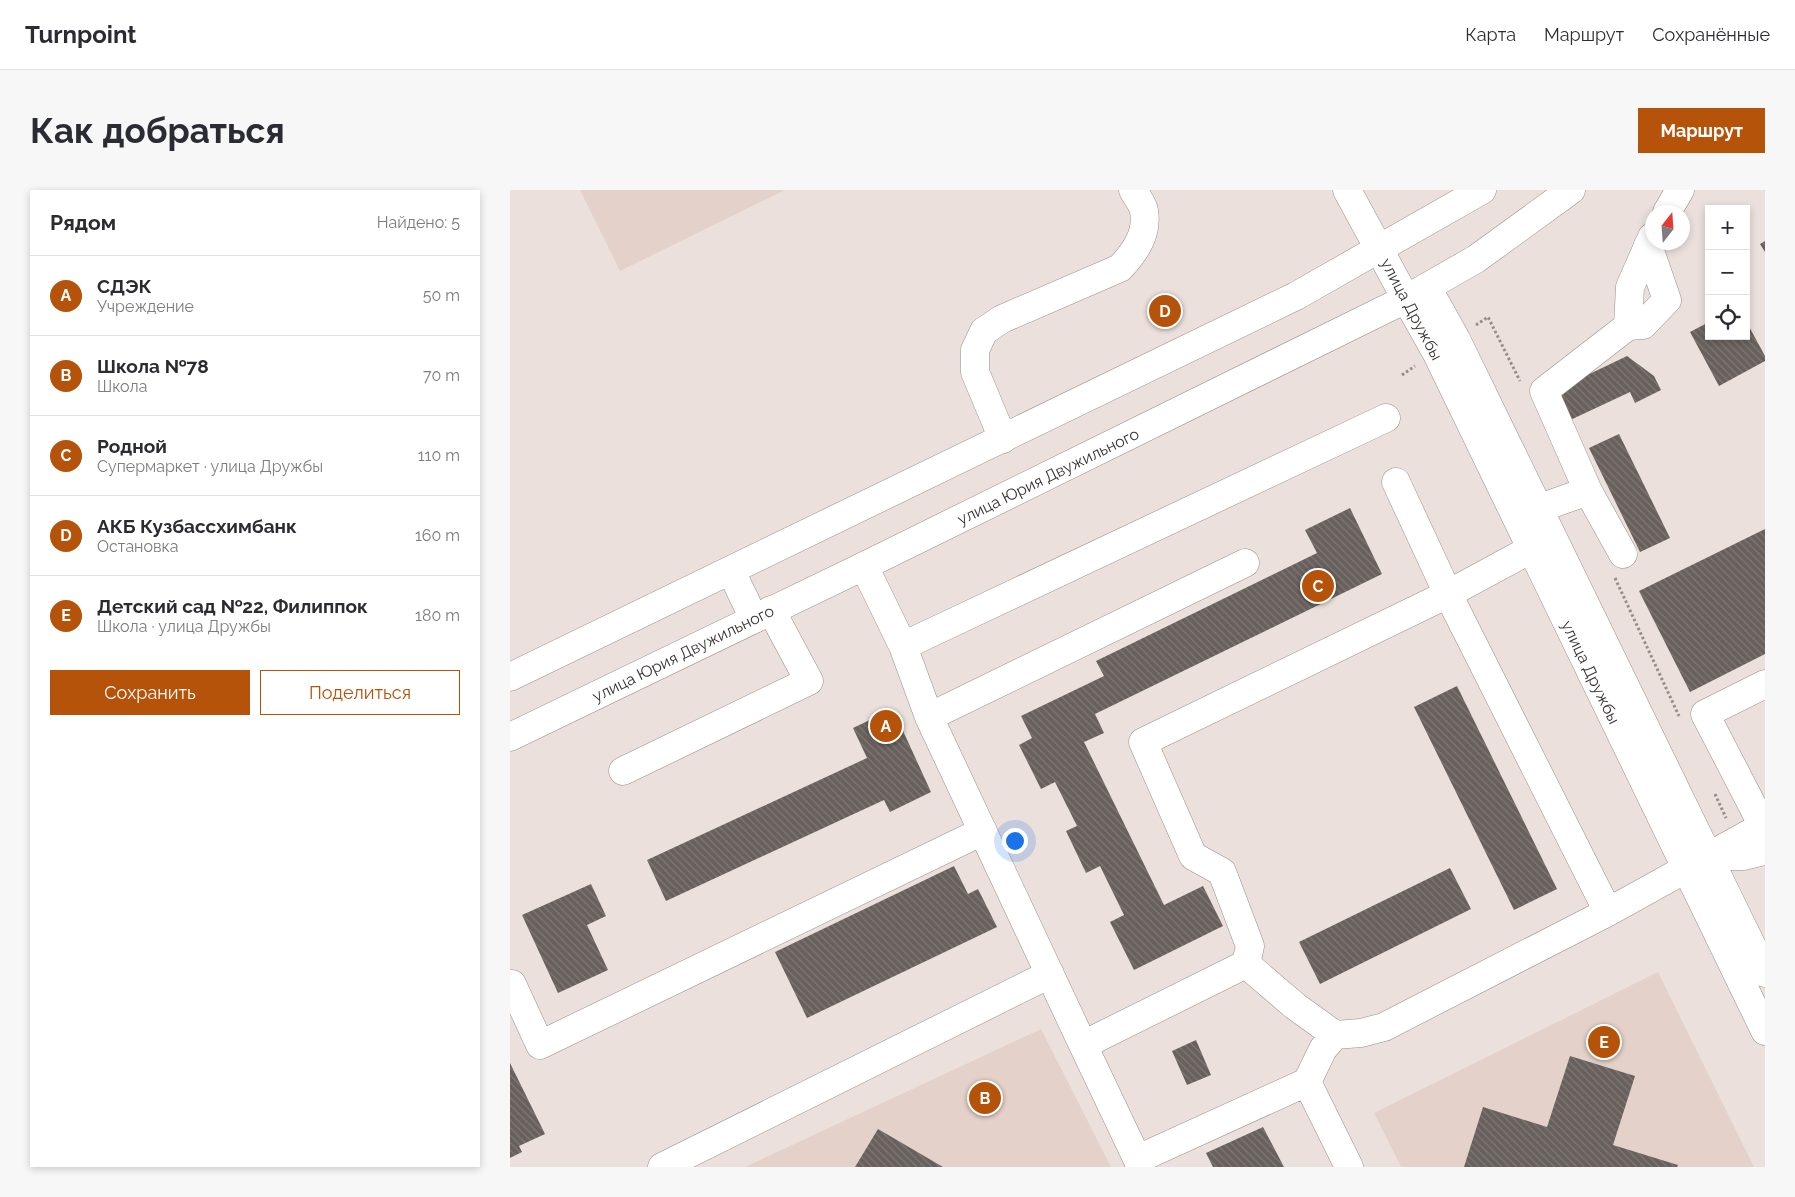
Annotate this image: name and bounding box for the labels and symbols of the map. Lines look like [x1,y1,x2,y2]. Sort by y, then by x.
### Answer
north arrow [1645,205,1690,250]
street label: улица Дружбы [1377,255,1446,363]
pin: D [1149,292,1181,330]
street label: улица Юрия Двужильного [954,424,1142,529]
pin: C [1302,567,1334,605]
street label: улица Юрия Двужильного [589,601,777,706]
street label: улица Дружбы [1557,617,1624,727]
pin: A [870,707,902,745]
your location [1002,828,1028,854]
pin: E [1588,1023,1620,1061]
pin: B [969,1079,1001,1117]

